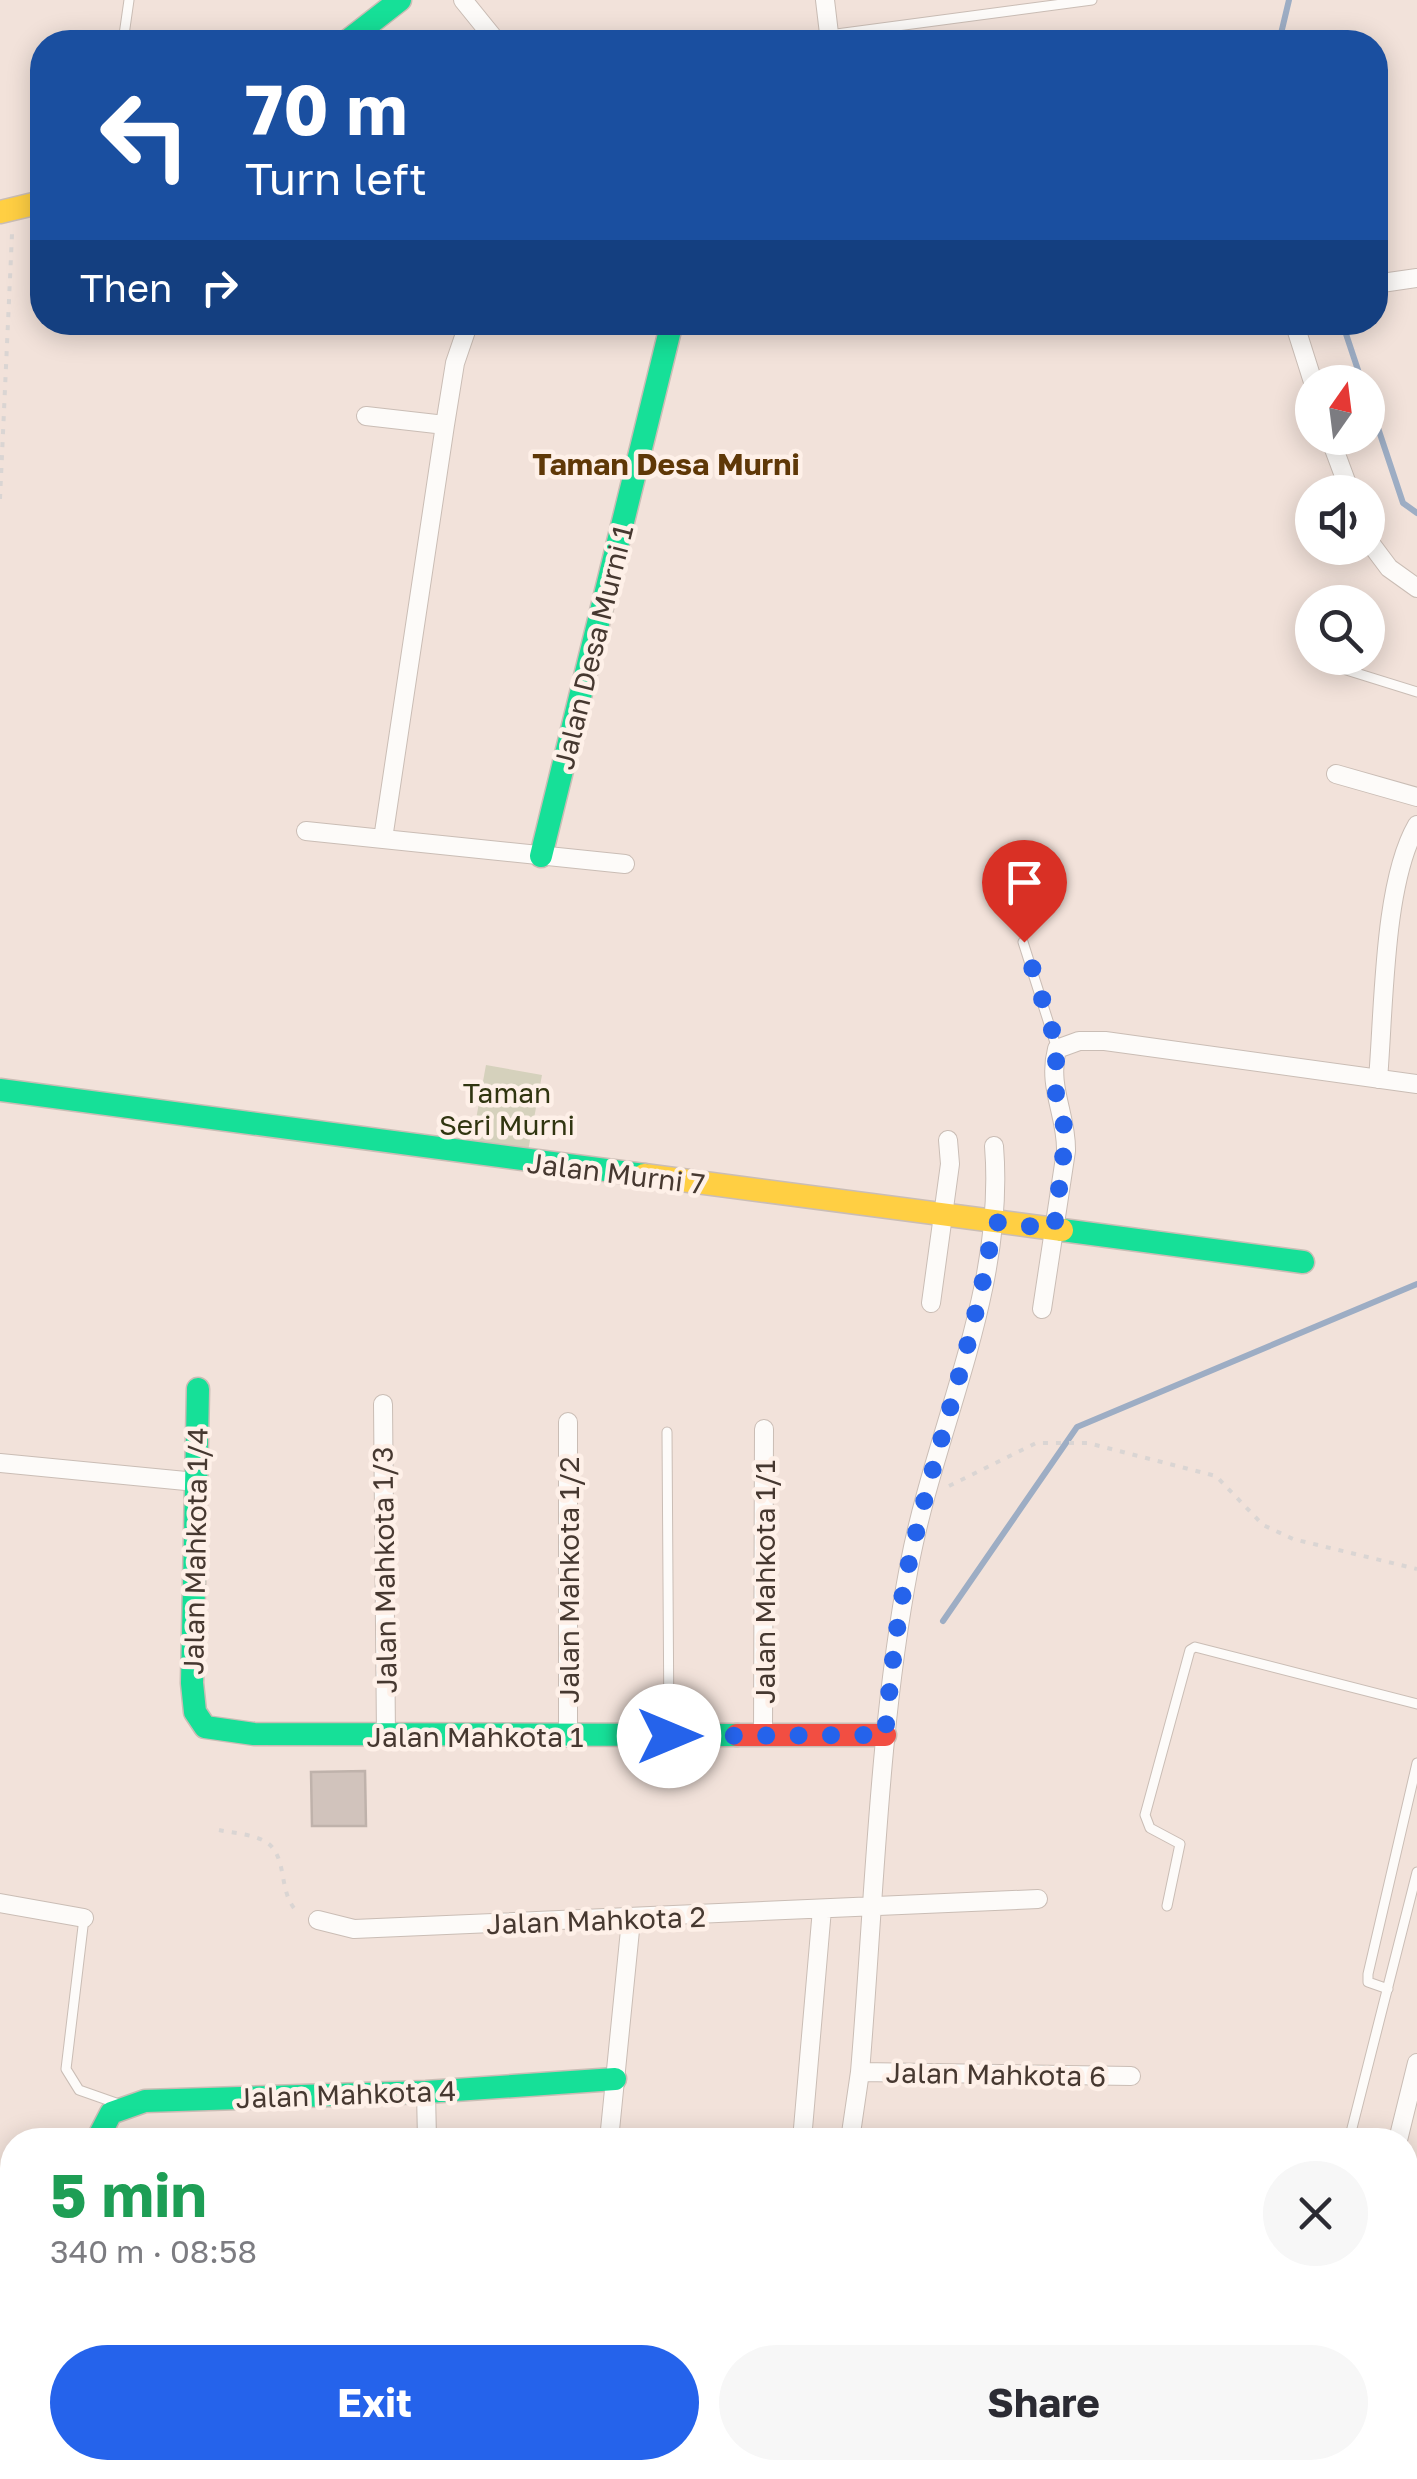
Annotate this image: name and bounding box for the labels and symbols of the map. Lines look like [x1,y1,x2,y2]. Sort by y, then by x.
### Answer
north arrow [1295,365,1385,455]
district label: Taman Desa Murni [532,446,800,482]
street label: Jalan Desa Murni 1 [547,521,639,773]
pin [982,840,1067,943]
park label: Taman Seri Murni [439,1076,575,1141]
street label: Jalan Murni 7 [525,1146,707,1200]
street label: Jalan Mahkota 1/4 [176,1427,214,1675]
street label: Jalan Mahkota 1/3 [365,1446,403,1694]
street label: Jalan Mahkota 1/2 [552,1457,585,1703]
street label: Jalan Mahkota 1/1 [748,1460,781,1704]
position arrow [617,1684,721,1788]
street label: Jalan Mahkota 1 [366,1720,584,1753]
street label: Jalan Mahkota 2 [486,1900,706,1940]
street label: Jalan Mahkota 6 [885,2056,1107,2092]
street label: Jalan Mahkota 4 [235,2074,457,2114]

